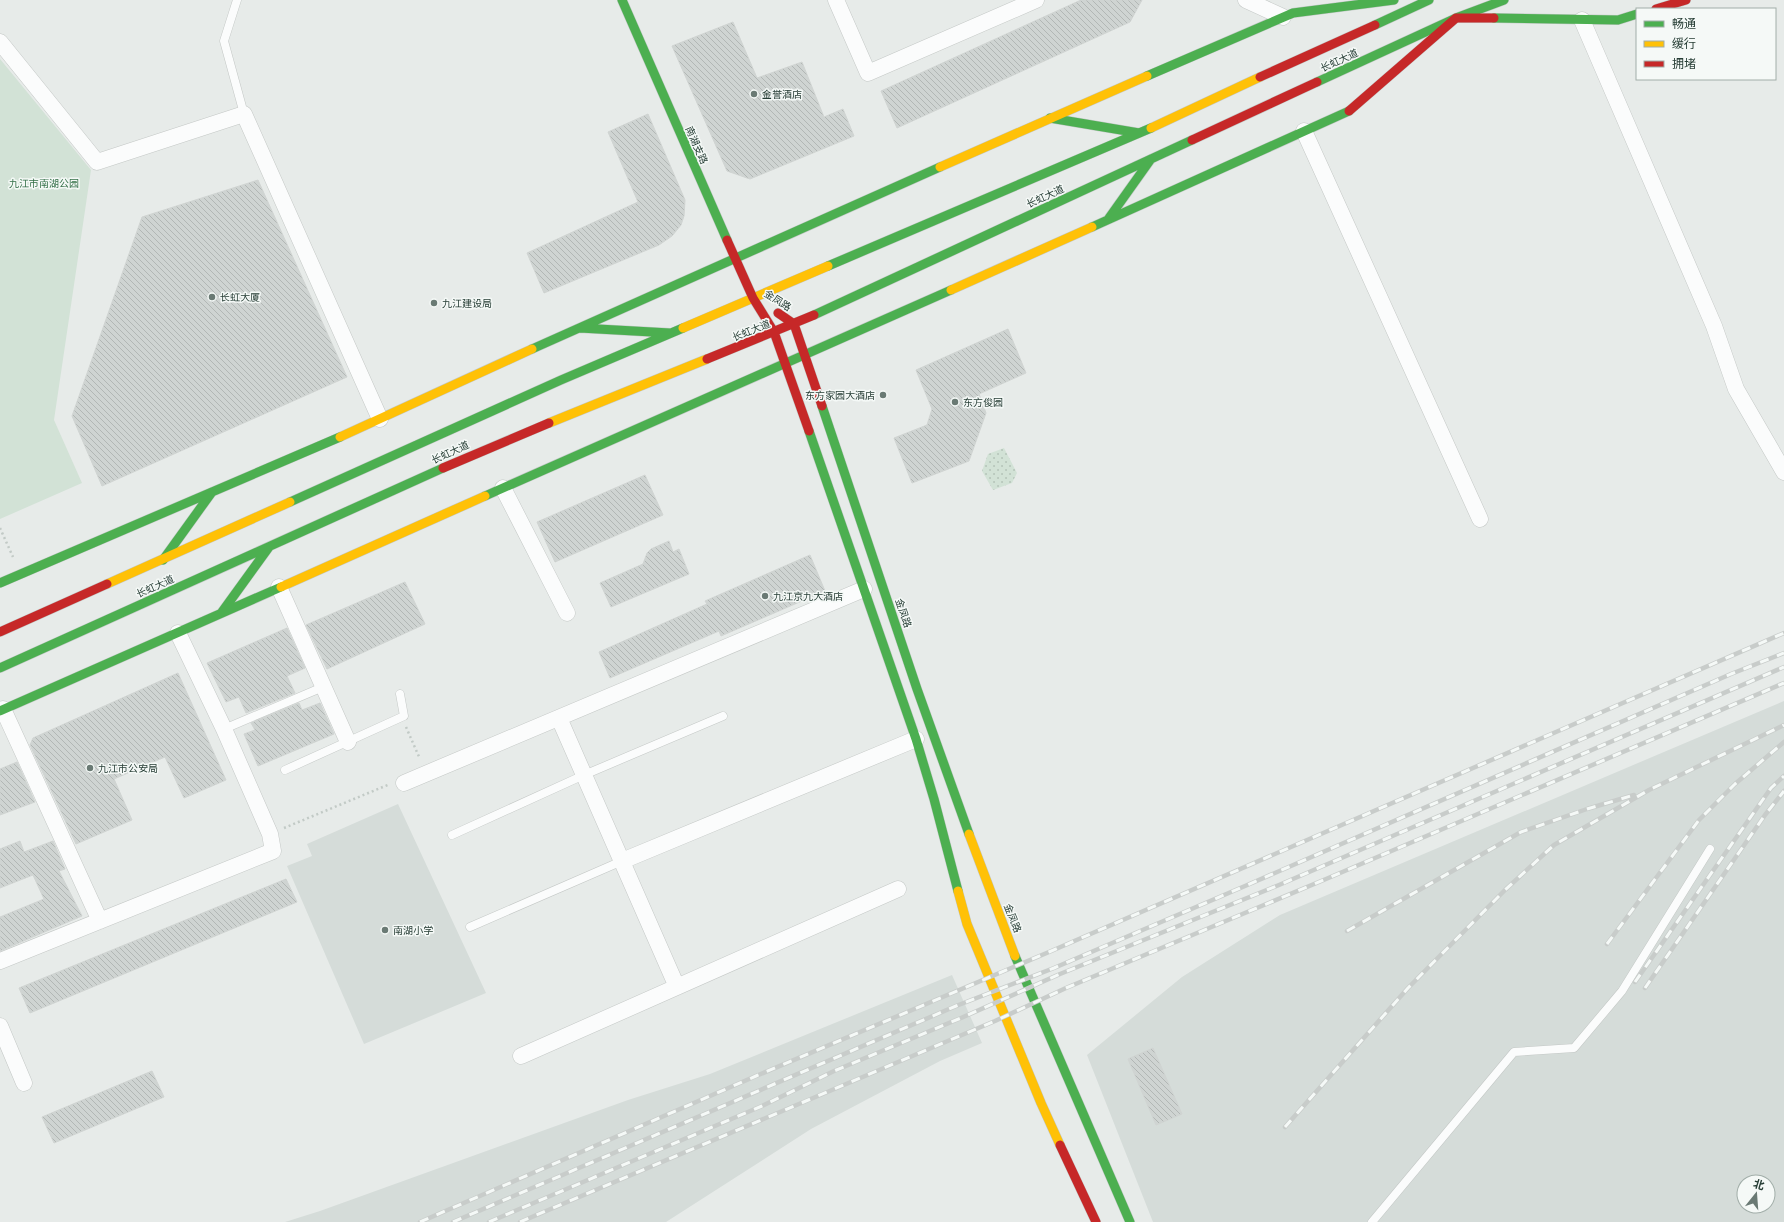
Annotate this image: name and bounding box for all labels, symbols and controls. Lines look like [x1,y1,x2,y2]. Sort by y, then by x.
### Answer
legend [1636,8,1776,80]
text: 畅通 [1672,17,1696,31]
text: 缓行 [1672,37,1696,51]
street label: 长虹大道 [1318,46,1360,74]
text: 拥堵 [1672,57,1696,71]
place label: 金誉酒店 [762,88,802,100]
marker: 金誉酒店 [749,89,759,99]
street label: 南湖支路 [683,124,711,166]
park label: 九江市南湖公园 [9,177,79,189]
street label: 长虹大道 [1024,182,1066,210]
street label: 金凤路 [762,287,794,313]
place label: 长虹大厦 [220,291,260,303]
marker: 长虹大厦 [207,292,217,302]
place label: 九江建设局 [442,297,492,309]
marker: 九江建设局 [429,298,439,308]
street label: 长虹大道 [730,317,772,343]
place label: 东方家园大酒店 [805,389,875,401]
marker: 东方家园大酒店 [878,390,888,400]
place label: 东方俊园 [963,396,1003,408]
marker: 东方俊园 [950,397,960,407]
street label: 长虹大道 [429,438,471,466]
street label: 长虹大道 [134,572,176,600]
place label: 九江京九大酒店 [773,590,843,602]
marker: 九江京九大酒店 [760,591,770,601]
street label: 金凤路 [893,597,915,629]
place label: 九江市公安局 [98,762,158,774]
marker: 九江市公安局 [85,763,95,773]
street label: 金凤路 [1002,902,1024,934]
place label: 南湖小学 [393,924,433,936]
marker: 南湖小学 [380,925,390,935]
north arrow [1736,1174,1776,1214]
text: 北 [1752,1177,1766,1192]

